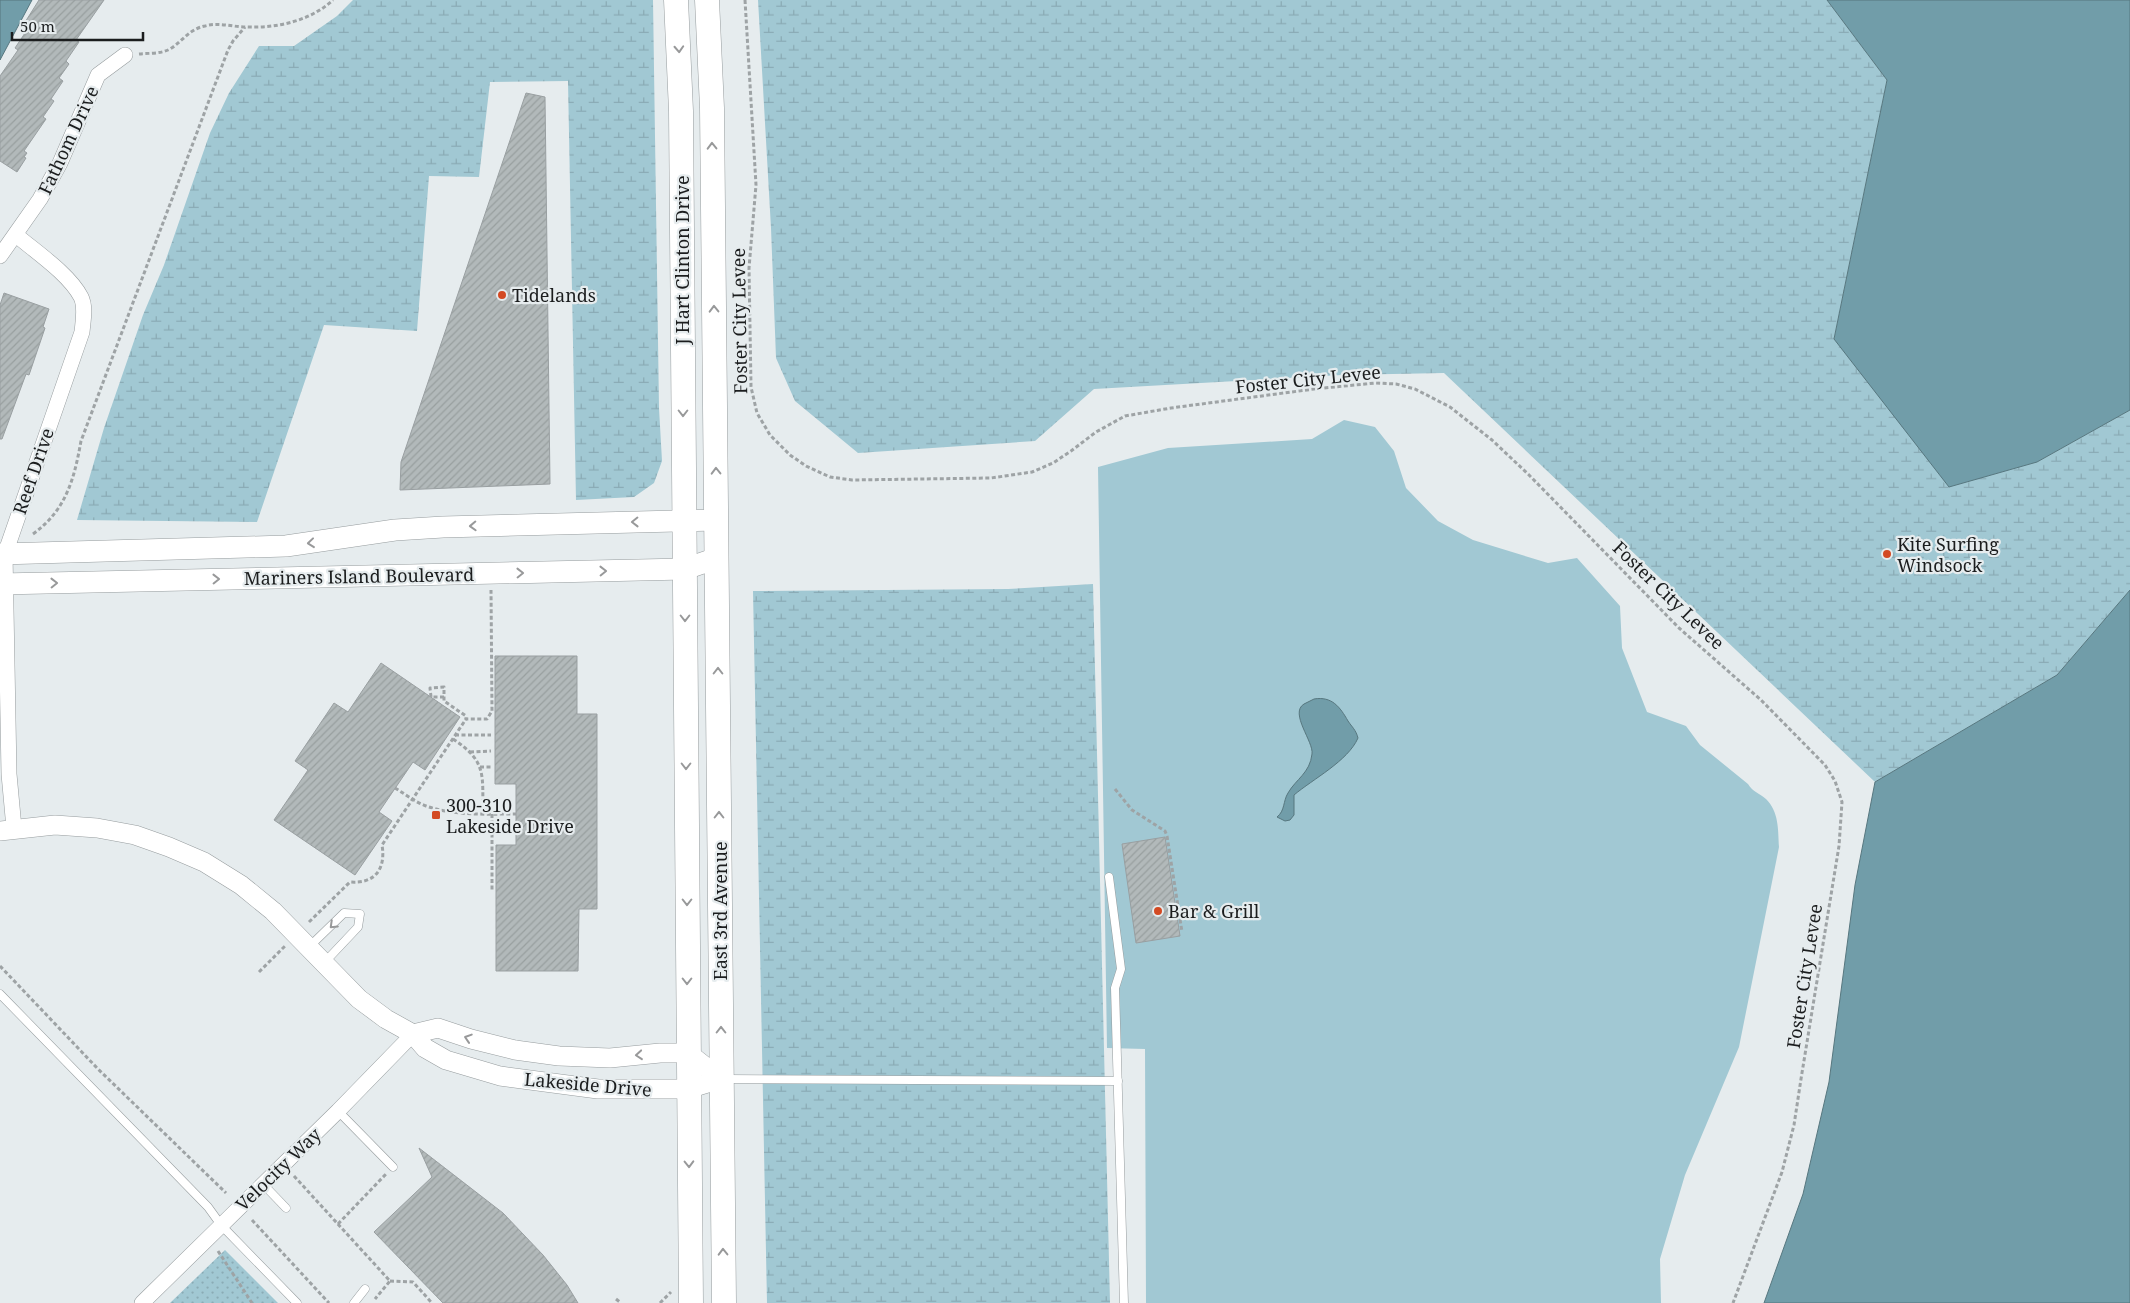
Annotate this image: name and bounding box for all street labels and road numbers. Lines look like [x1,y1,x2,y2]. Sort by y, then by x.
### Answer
street label: Fathom Drive [32,82,104,198]
street label: J Hart Clinton Drive [670,175,694,346]
street label: Foster City Levee [726,248,752,394]
street label: Foster City Levee [1234,359,1382,399]
street label: Reef Drive [7,425,59,517]
street label: Foster City Levee [1608,536,1730,654]
street label: Mariners Island Boulevard [244,562,474,590]
street label: East 3rd Avenue [708,841,732,981]
street label: Foster City Levee [1781,902,1827,1050]
street label: Lakeside Drive [523,1066,653,1102]
street label: Velocity Way [230,1122,326,1216]

